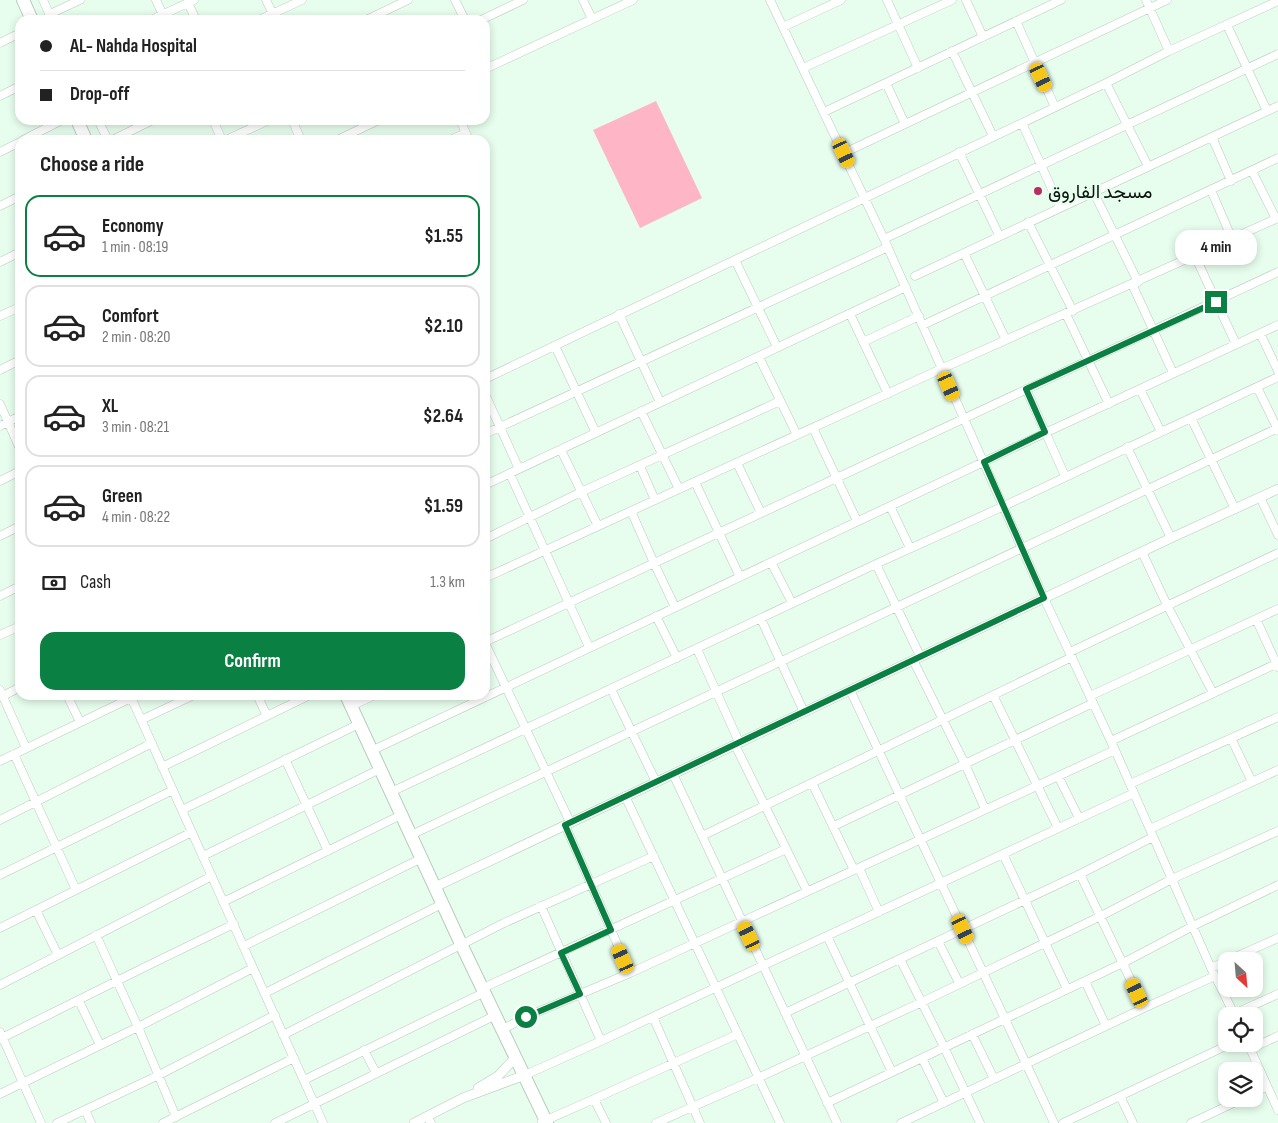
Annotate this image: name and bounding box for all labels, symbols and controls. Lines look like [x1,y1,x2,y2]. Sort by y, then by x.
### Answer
text: AL- Nahda Hospital [70,35,197,58]
car [1027,60,1054,94]
text: Drop-off [70,83,130,106]
car [830,136,857,170]
text: Choose a ride [40,151,144,178]
place label: مسجد الفاروق [1048,181,1152,204]
marker: مسجد الفاروق [1032,185,1044,197]
icon: car [42,214,87,259]
text: Economy [102,215,164,238]
text: $1.55 [424,225,463,248]
callout: 4 min [1175,230,1257,264]
text: 1 min · 08:19 [102,238,168,257]
text: 4 min [1201,238,1231,257]
route end [1205,291,1227,313]
icon: car [42,304,87,349]
text: Comfort [102,305,159,328]
text: $2.10 [424,315,463,338]
text: 2 min · 08:20 [102,328,170,347]
car [936,369,961,403]
icon: car [42,394,87,439]
text: XL [102,395,118,418]
text: $2.64 [423,405,463,428]
text: 3 min · 08:21 [102,418,169,437]
icon: car [42,484,87,529]
text: Green [102,485,142,508]
text: $1.59 [424,495,463,518]
text: 4 min · 08:22 [102,508,170,527]
icon: cash [40,569,68,597]
text: Cash [80,571,111,594]
text: 1.3 km [430,573,465,592]
button: Confirm [40,632,465,690]
car [949,912,976,946]
car [735,919,762,953]
car [610,942,635,976]
north arrow [1218,952,1262,998]
map controls [1218,952,1263,1107]
car [1123,976,1150,1010]
route start [515,1006,537,1028]
button: locate [1218,1007,1263,1052]
button: layers [1218,1062,1263,1107]

